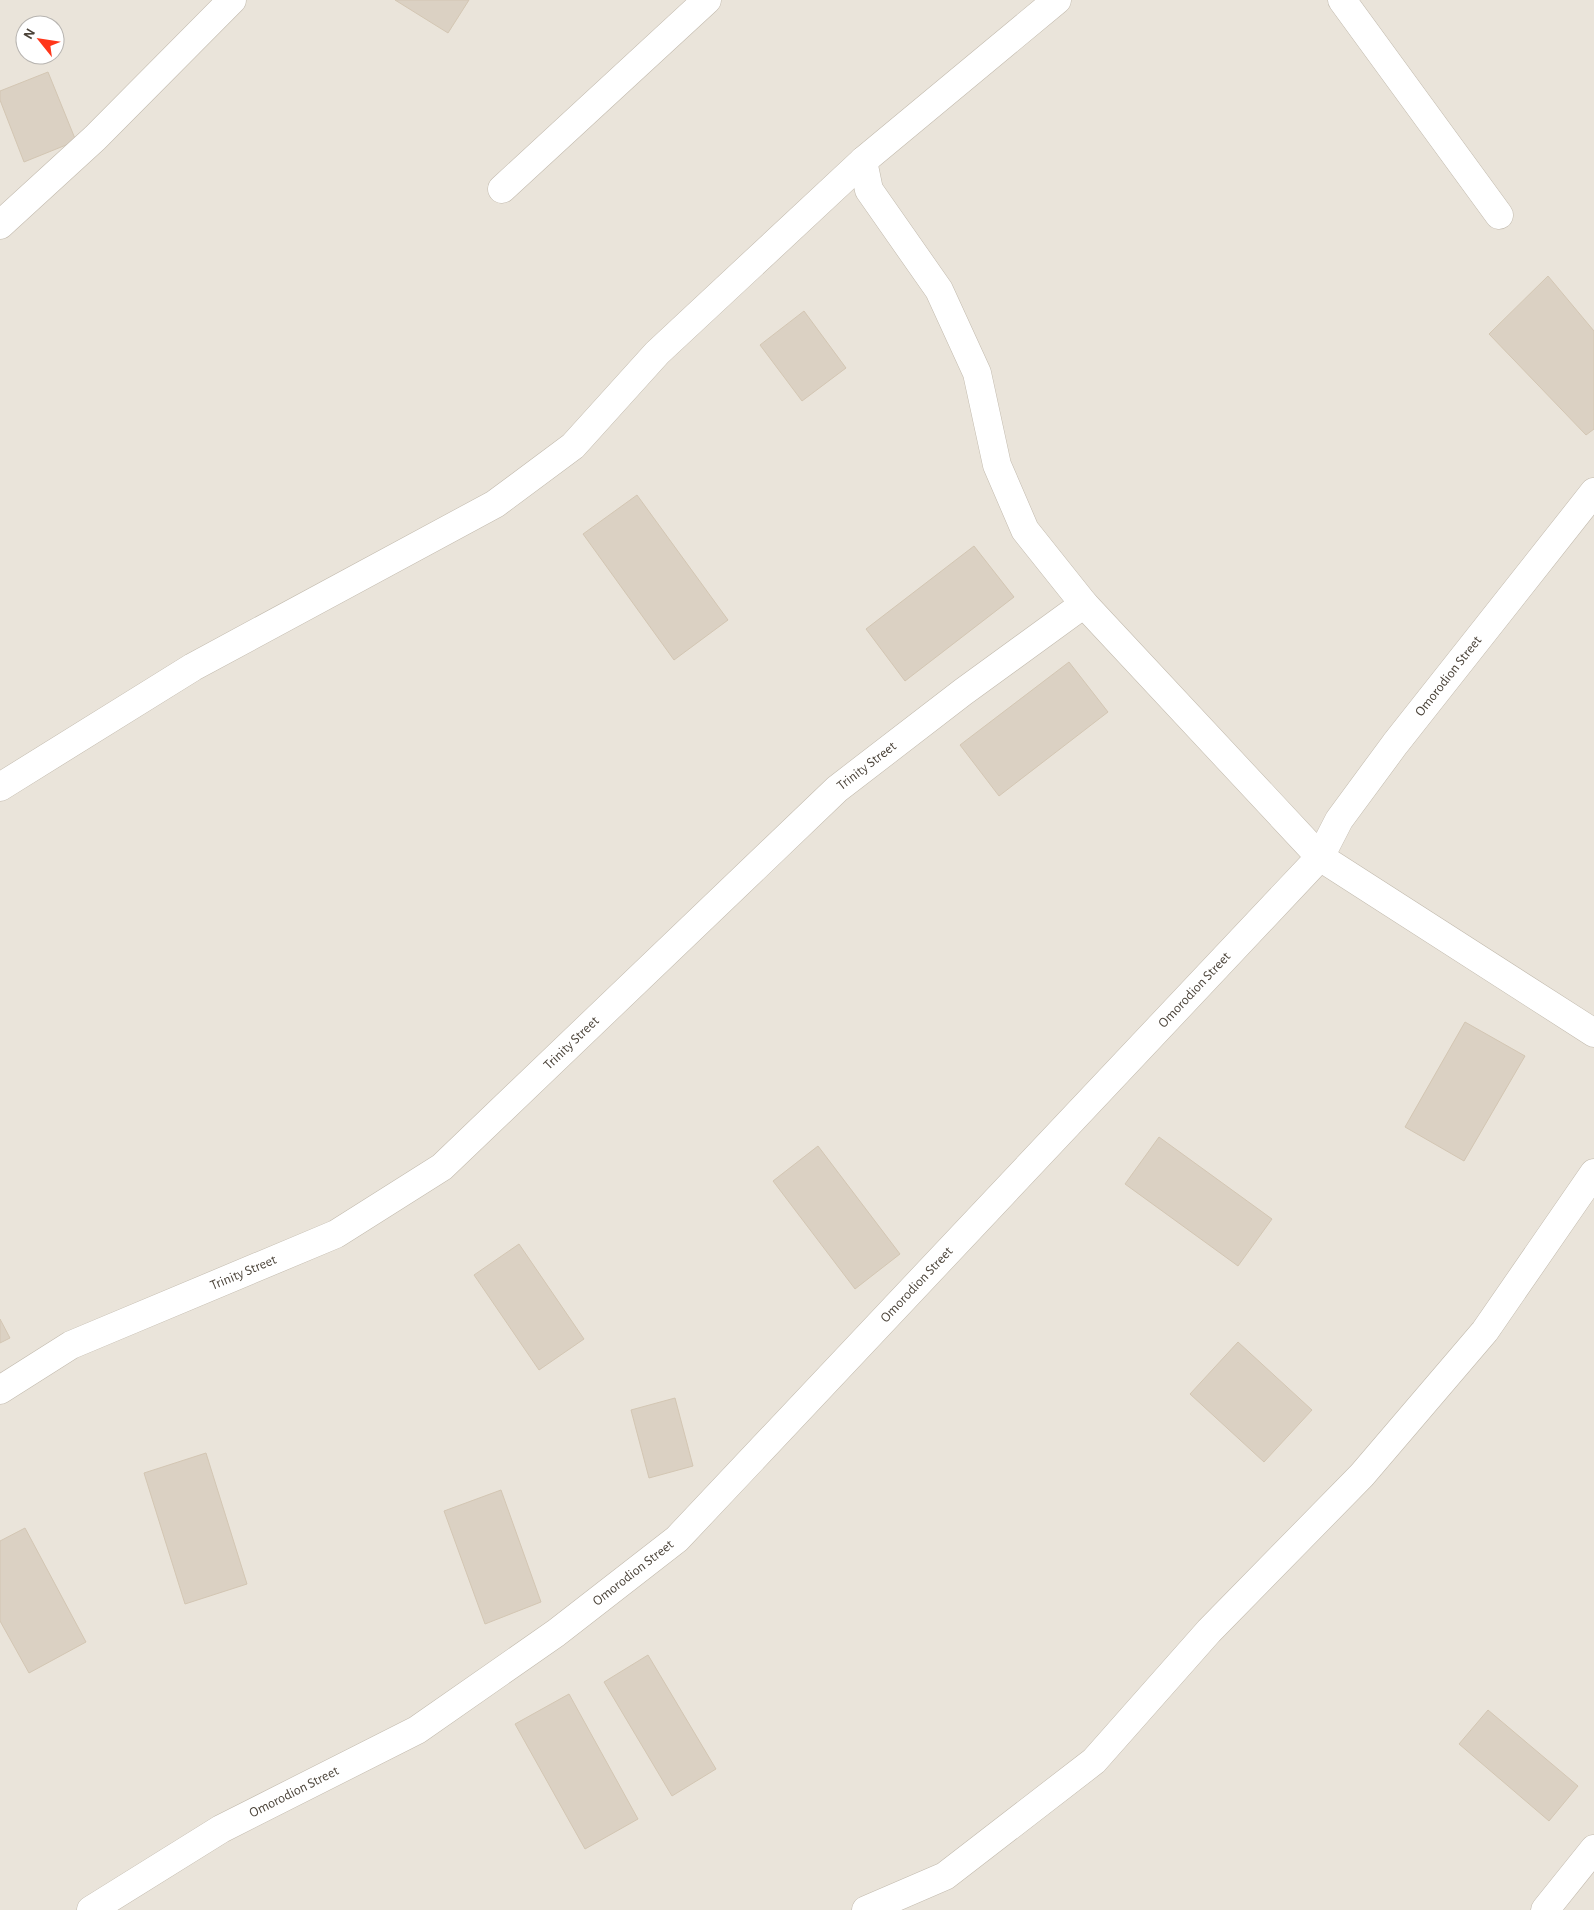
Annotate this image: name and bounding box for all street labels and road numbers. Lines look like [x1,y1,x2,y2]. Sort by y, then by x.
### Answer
street label: Omorodion Street [1413,633,1485,719]
street label: Trinity Street [835,739,899,793]
street label: Omorodion Street [1156,949,1234,1031]
street label: Trinity Street [541,1013,602,1072]
street label: Omorodion Street [878,1244,956,1325]
street label: Trinity Street [208,1253,279,1293]
street label: Omorodion Street [590,1537,677,1609]
street label: Omorodion Street [247,1763,341,1820]

